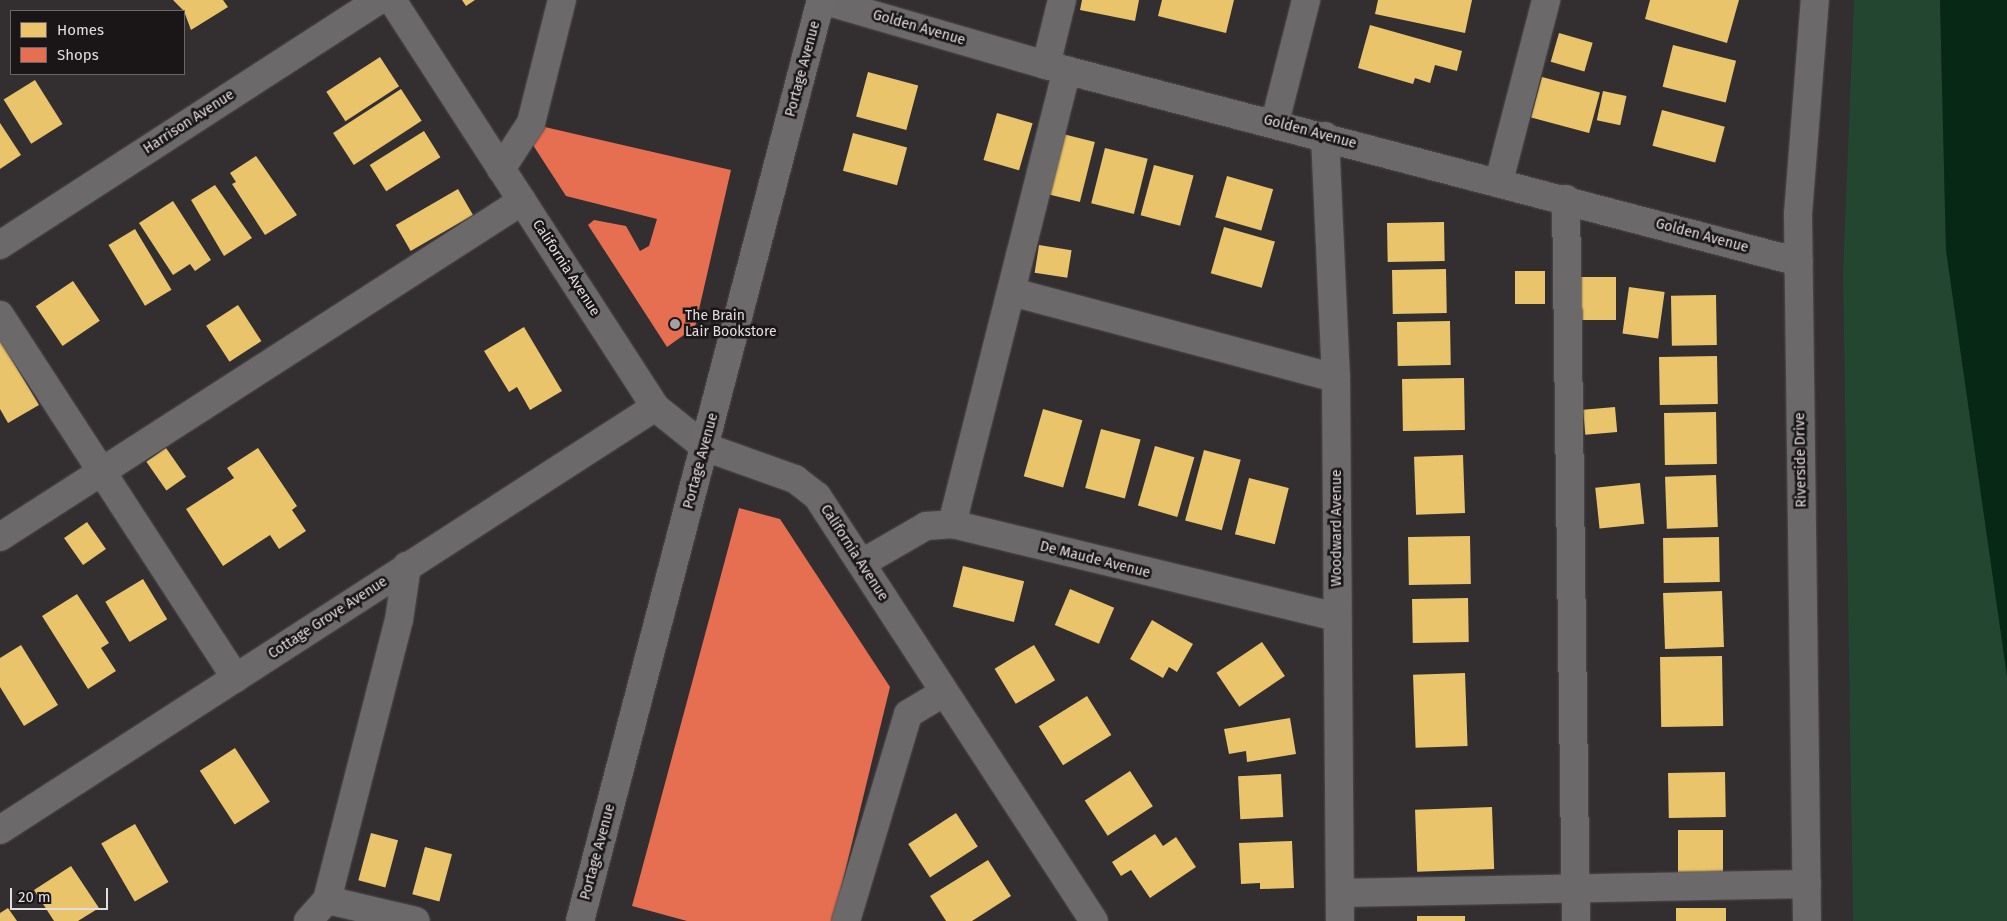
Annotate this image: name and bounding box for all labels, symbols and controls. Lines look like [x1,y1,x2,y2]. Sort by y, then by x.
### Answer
street label: Golden Avenue [871,7,967,49]
legend [10,10,185,75]
street label: Portage Avenue [782,19,824,119]
text: Homes [57,21,104,39]
text: Shops [57,46,99,64]
street label: Harrison Avenue [140,86,238,158]
street label: Golden Avenue [1262,112,1358,152]
street label: Golden Avenue [1654,216,1750,256]
street label: California Avenue [529,217,603,319]
place label: The Brain Lair Bookstore [685,308,777,341]
marker: The Brain Lair Bookstore [669,318,681,330]
street label: Portage Avenue [680,411,722,511]
street label: Riverside Drive [1792,412,1810,508]
street label: Woodward Avenue [1329,469,1345,587]
street label: California Avenue [817,502,891,604]
street label: De Maude Avenue [1038,538,1152,582]
street label: Cottage Grove Avenue [265,573,391,663]
street label: Portage Avenue [577,802,619,902]
scale bar [12,878,110,910]
text: 20 m [18,888,51,906]

